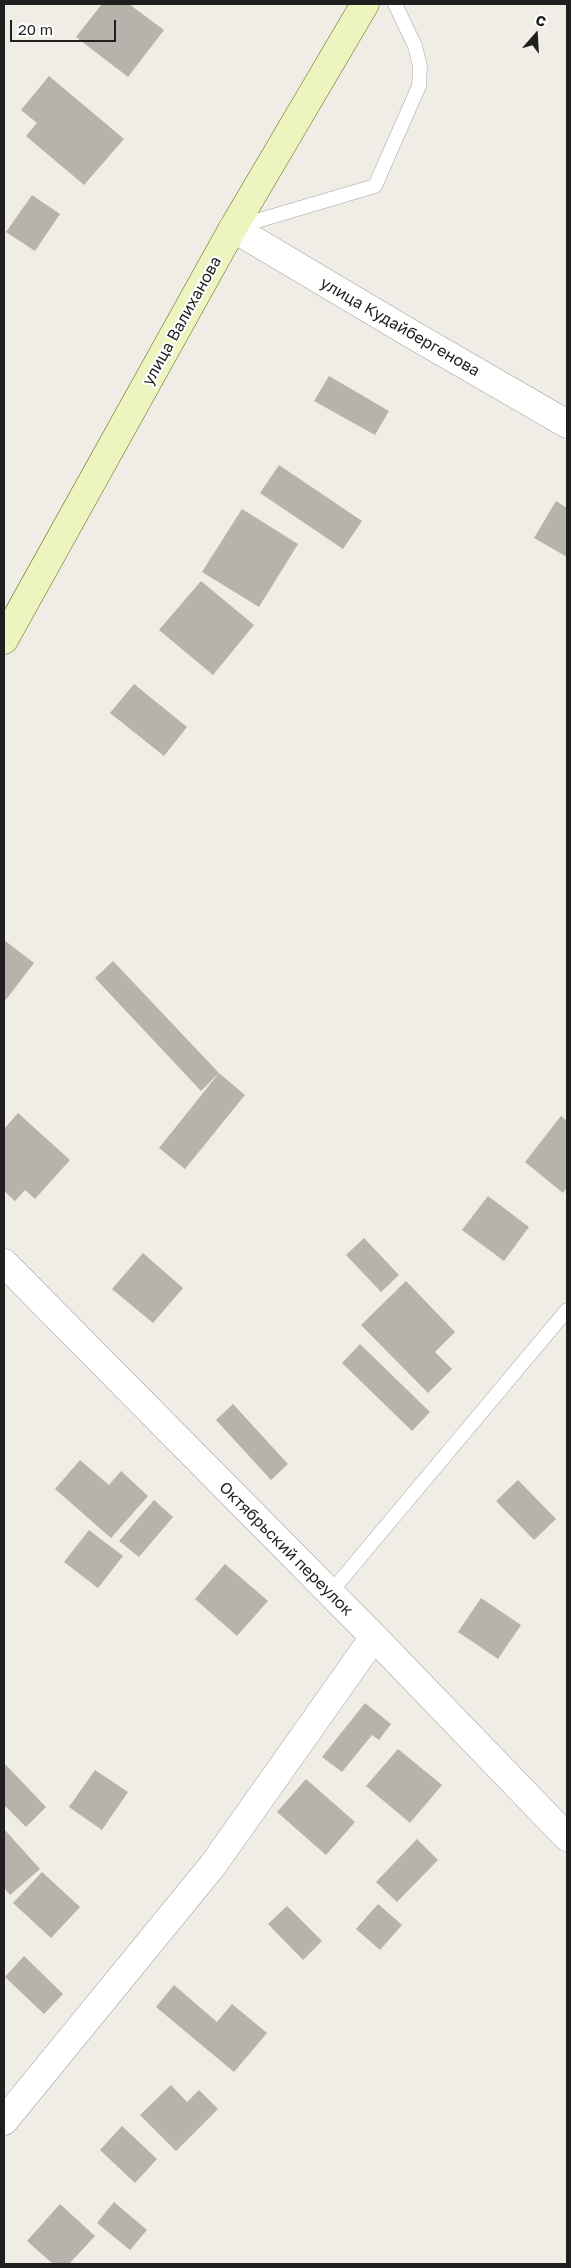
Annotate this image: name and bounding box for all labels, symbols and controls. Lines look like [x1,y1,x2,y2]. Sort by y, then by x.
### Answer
scale bar [12,10,119,42]
north arrow [511,10,561,60]
text: С [534,11,549,30]
text: 20 m [18,20,53,38]
street label: улица Валиханова [138,253,226,389]
street label: улица Кудайбергенова [317,273,483,381]
street label: Октябрьский переулок [215,1478,357,1620]

